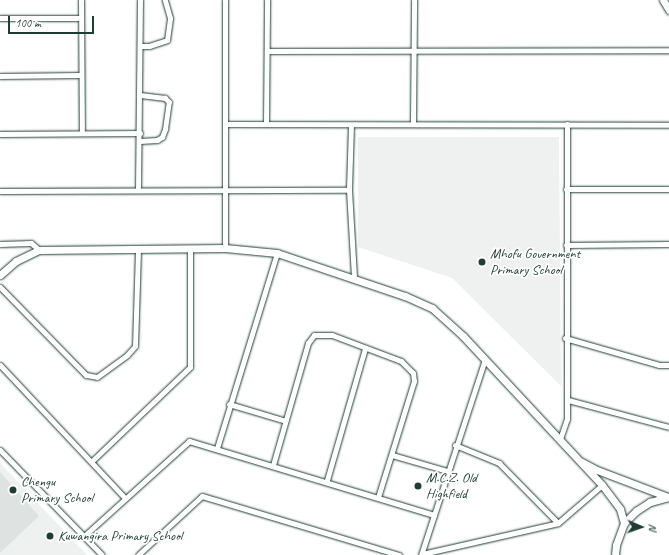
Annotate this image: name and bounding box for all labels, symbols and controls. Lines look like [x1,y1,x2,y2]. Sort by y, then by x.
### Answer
scale bar [10,8,96,34]
text: 100 m [15,15,41,31]
place label: Mhofu Government Primary School [490,246,580,278]
marker: Mhofu Government Primary School [477,257,487,267]
place label: M.C.Z. Old Highfield [426,470,477,502]
place label: Chengu Primary School [21,474,93,506]
marker: M.C.Z. Old Highfield [413,481,423,491]
marker: Chengu Primary School [8,485,18,495]
north arrow [621,507,661,547]
text: N [646,524,660,531]
place label: Kuwangira Primary School [58,528,182,544]
marker: Kuwangira Primary School [45,531,55,541]

